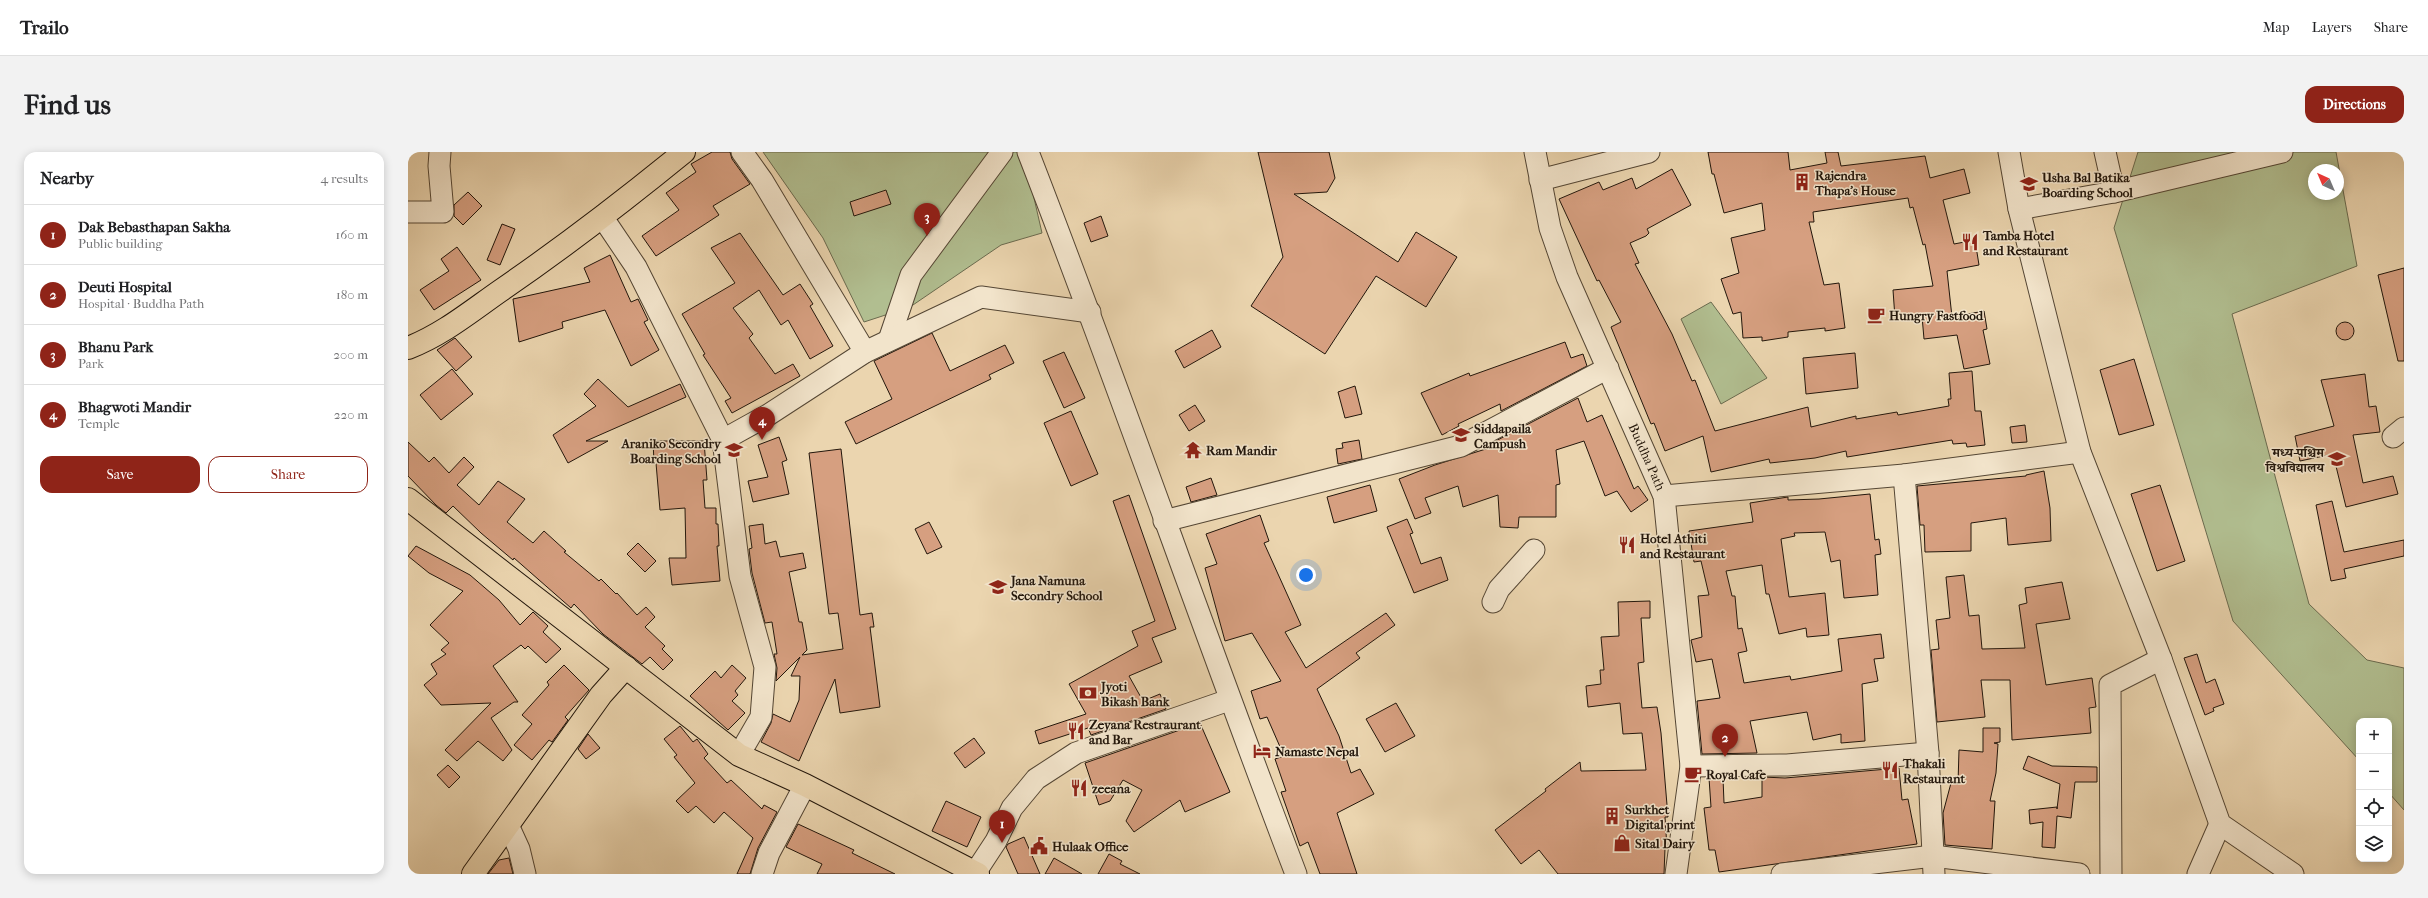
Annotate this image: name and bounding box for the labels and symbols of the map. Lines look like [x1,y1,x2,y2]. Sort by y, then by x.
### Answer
north arrow [2308,164,2344,200]
place label: Rajendra Thapa's House [1814,168,1896,199]
place label: Usha Bal Batika Boarding School [2041,170,2133,201]
building icon: Rajendra Thapa's House [1792,172,1812,192]
school or university icon: Usha Bal Batika Boarding School [2019,174,2039,194]
pin: 3 [914,203,940,236]
place label: Tamba Hotel and Restaurant [1982,228,2069,258]
restaurant icon: Tamba Hotel and Restaurant [1960,232,1980,252]
cafe icon: Hungry Fastfood [1866,305,1886,325]
place label: Hungry Fastfood [1889,308,1984,324]
pin: 4 [749,407,775,440]
place label: Siddapaila Campush [1474,421,1532,452]
street label: Buddha Path [1626,421,1669,493]
school or university icon: Siddapaila Campush [1451,425,1471,445]
place label: Araniko Secondry Boarding School [620,436,722,467]
school or university icon: Araniko Secondry Boarding School [724,440,744,460]
temple icon: Ram Mandir [1183,440,1203,460]
place label: Ram Mandir [1206,443,1278,458]
place label: मध्य-पश्चिम विश्वविद्यालय [2265,445,2325,475]
school or university icon: मध्य-पश्चिम विश्वविद्यालय [2327,449,2347,469]
place label: Hotel Athiti and Restaurant [1640,531,1726,561]
restaurant icon: Hotel Athiti and Restaurant [1617,535,1637,555]
your location [1296,565,1316,585]
place label: Jana Namuna Secondry School [1009,573,1103,604]
school or university icon: Jana Namuna Secondry School [988,577,1008,597]
place label: Jyoti Bikash Bank [1099,679,1171,709]
bank icon: Jyoti Bikash Bank [1078,683,1098,703]
place label: Zeyana Restraurant and Bar [1089,717,1201,747]
restaurant icon: Zeyana Restraurant and Bar [1066,721,1086,741]
pin: 2 [1712,724,1738,757]
hotel icon: Namaste Nepal [1252,741,1272,761]
place label: Namaste Nepal [1275,744,1359,760]
place label: Thakali Restaurant [1902,756,1965,786]
restaurant icon: Thakali Restaurant [1880,760,1900,780]
cafe icon: Royal Cafe [1683,764,1703,784]
place label: Royal Cafe [1706,767,1766,783]
restaurant icon: zeeana [1069,778,1089,798]
place label: zeeana [1091,781,1131,796]
place label: Surkhet Digital print [1625,802,1695,833]
building icon: Surkhet Digital print [1602,806,1622,826]
pin: 1 [989,810,1015,843]
shop icon: Sital Dairy [1612,833,1632,853]
public building icon: Hulaak Office [1029,836,1049,856]
place label: Sital Dairy [1635,836,1696,852]
place label: Hulaak Office [1052,839,1129,854]

